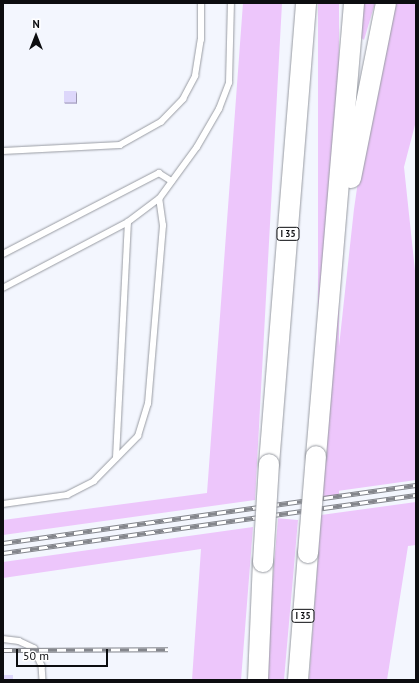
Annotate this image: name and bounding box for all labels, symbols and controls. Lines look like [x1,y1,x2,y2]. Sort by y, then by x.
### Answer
north arrow [16,16,56,56]
text: N [32,17,40,31]
road number: I 35 [276,227,300,241]
road number: I 35 [291,609,315,623]
scale bar [18,641,110,667]
text: 50 m [23,648,49,663]

